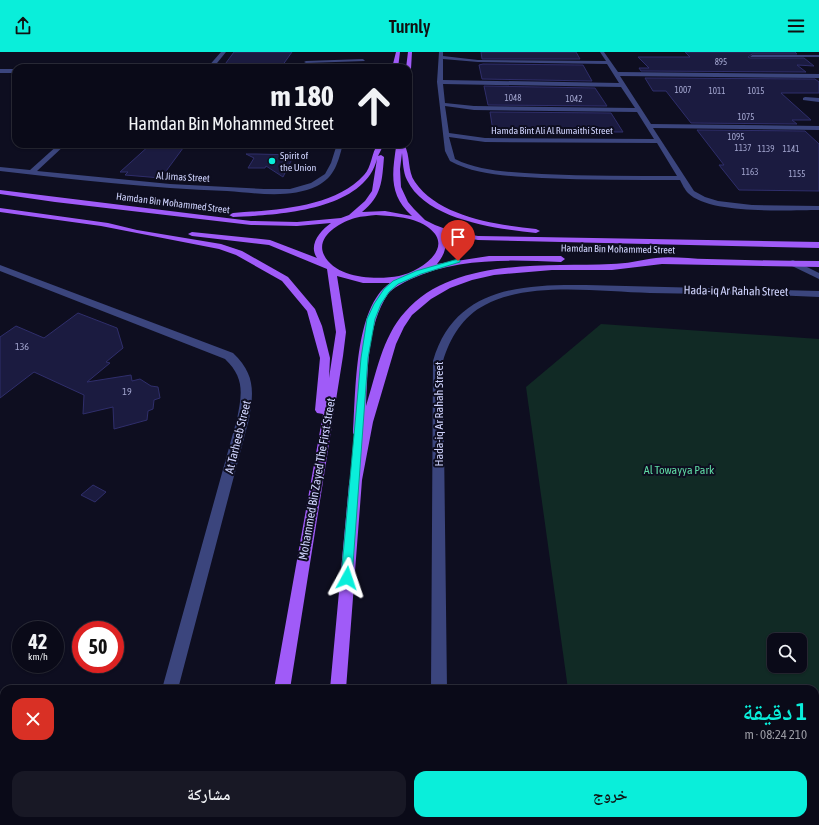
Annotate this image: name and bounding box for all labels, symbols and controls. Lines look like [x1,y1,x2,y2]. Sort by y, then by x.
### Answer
icon: share [12,15,34,37]
icon: menu [785,15,807,37]
text: Turnly [389,16,430,37]
house number: 895 [715,57,727,67]
text: 180 m [271,80,334,112]
icon: ahead [348,80,400,132]
house number: 1007 [675,85,691,95]
house number: 1011 [709,86,725,96]
house number: 1015 [748,86,764,96]
house number: 1048 [505,93,521,103]
house number: 1042 [566,94,582,104]
house number: 1075 [738,112,754,122]
text: Hamdan Bin Mohammed Street [128,113,334,134]
street label: Hamda Bint Ali Al Rumaithi Street [491,125,613,136]
house number: 1095 [728,132,744,142]
house number: 1137 [735,143,751,153]
house number: 1139 [758,144,774,154]
house number: 1141 [783,144,799,154]
place label: Spirit of the Union [280,150,316,173]
marker: Spirit of the Union [267,156,277,166]
house number: 1163 [742,167,758,177]
house number: 1155 [789,169,805,179]
street label: Al Jirnas Street [156,170,210,184]
street label: Hamdan Bin Mohammed Street [116,191,231,215]
pin [441,220,475,261]
icon: arrive [447,226,469,248]
street label: Hamdan Bin Mohammed Street [561,243,675,255]
street label: Hada-iq Ar Rahah Street [684,283,789,299]
house number: 136 [15,341,29,352]
street label: Hada-iq Ar Rahah Street [432,361,446,466]
house number: 19 [122,386,132,397]
street label: Mohammed Bin Zayed The First Street [296,396,338,561]
street label: At Tarheeb Street [222,398,254,475]
park label: Al Towayya Park [644,463,715,477]
position arrow [326,557,368,599]
speed limit sign: 50 [72,621,124,673]
text: 42 [29,630,47,653]
map controls [767,633,807,673]
button: search [767,633,807,673]
text: km/h [28,651,48,662]
button: close [12,698,54,740]
text: 1 دقيقة [743,698,807,725]
text: 210 m · 08:24 [744,727,807,742]
button: مشاركة [12,771,406,817]
button: خروج [414,771,807,817]

